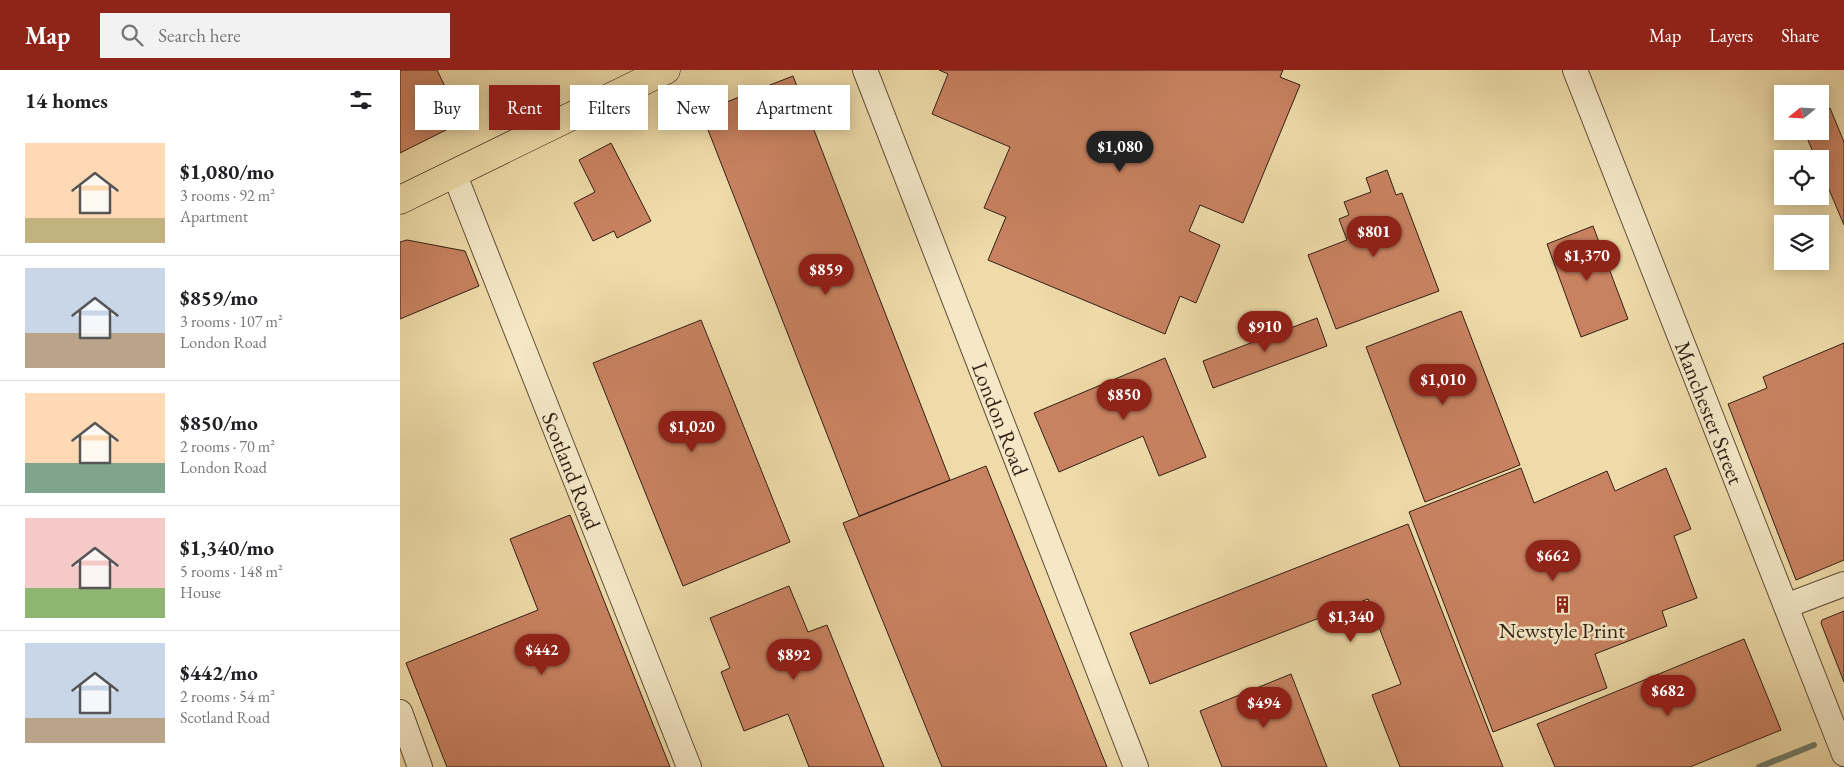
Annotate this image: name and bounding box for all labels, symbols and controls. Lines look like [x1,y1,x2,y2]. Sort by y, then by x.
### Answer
search box [100,13,450,58]
text: Map [25,20,70,51]
icon: search [118,21,146,49]
text: Search here [158,23,241,48]
text: Map [1649,24,1681,47]
text: Layers [1709,24,1753,47]
text: Share [1781,24,1819,47]
chip: Buy [415,85,479,130]
chip: Rent [489,85,560,130]
chip: Filters [570,85,648,130]
chip: New [658,85,728,130]
chip: Apartment [738,85,850,130]
north arrow [1774,85,1829,140]
map controls [1774,85,1829,270]
icon: filters [347,86,375,114]
text: 14 homes [25,87,108,114]
pin: $1,080 [1079,131,1161,173]
text: $1,080 [1097,136,1143,157]
button: locate [1774,150,1829,205]
text: $1,080/mo [180,158,274,185]
icon: home [65,163,125,223]
text: 3 rooms · 92 m² [180,185,275,206]
text: Apartment [180,206,248,227]
button: layers [1774,215,1829,270]
pin: $801 [1344,216,1404,258]
text: $801 [1358,221,1390,242]
pin: $1,370 [1546,240,1628,282]
text: $1,370 [1564,245,1610,266]
pin: $859 [796,254,856,296]
text: $859 [810,259,842,280]
text: $859/mo [180,284,258,311]
icon: home [65,288,125,348]
pin: $910 [1235,310,1295,353]
text: 3 rooms · 107 m² [180,311,283,332]
text: $910 [1249,316,1281,337]
text: London Road [180,332,267,353]
street label: Manchester Street [1668,337,1751,488]
street label: London Road [965,358,1036,480]
pin: $1,010 [1402,364,1484,406]
text: $1,010 [1420,369,1466,390]
pin: $850 [1094,378,1154,421]
text: $850 [1108,384,1140,405]
street label: Scotland Road [535,408,608,534]
text: $850/mo [180,409,258,436]
pin: $1,020 [651,410,733,453]
icon: home [65,413,125,473]
text: $1,020 [669,416,715,437]
text: 2 rooms · 70 m² [180,436,275,457]
text: London Road [180,457,267,478]
text: $1,340/mo [180,534,274,561]
icon: home [65,538,125,598]
pin: $662 [1523,540,1583,582]
text: $662 [1537,545,1569,566]
text: 5 rooms · 148 m² [180,561,283,582]
text: House [180,582,221,603]
building icon: Newstyle Print [1552,595,1572,615]
pin: $1,340 [1310,600,1392,643]
text: $1,340 [1328,606,1374,627]
place label: Newstyle Print [1499,616,1625,645]
pin: $442 [512,634,572,676]
pin: $892 [764,638,824,681]
text: $442 [526,639,558,660]
text: $892 [778,644,810,665]
text: $442/mo [180,659,258,686]
icon: home [65,663,125,723]
pin: $682 [1638,674,1698,717]
text: $682 [1652,680,1684,701]
text: 2 rooms · 54 m² [180,686,275,707]
pin: $494 [1234,686,1294,729]
text: $494 [1248,692,1280,713]
text: Scotland Road [180,707,270,728]

